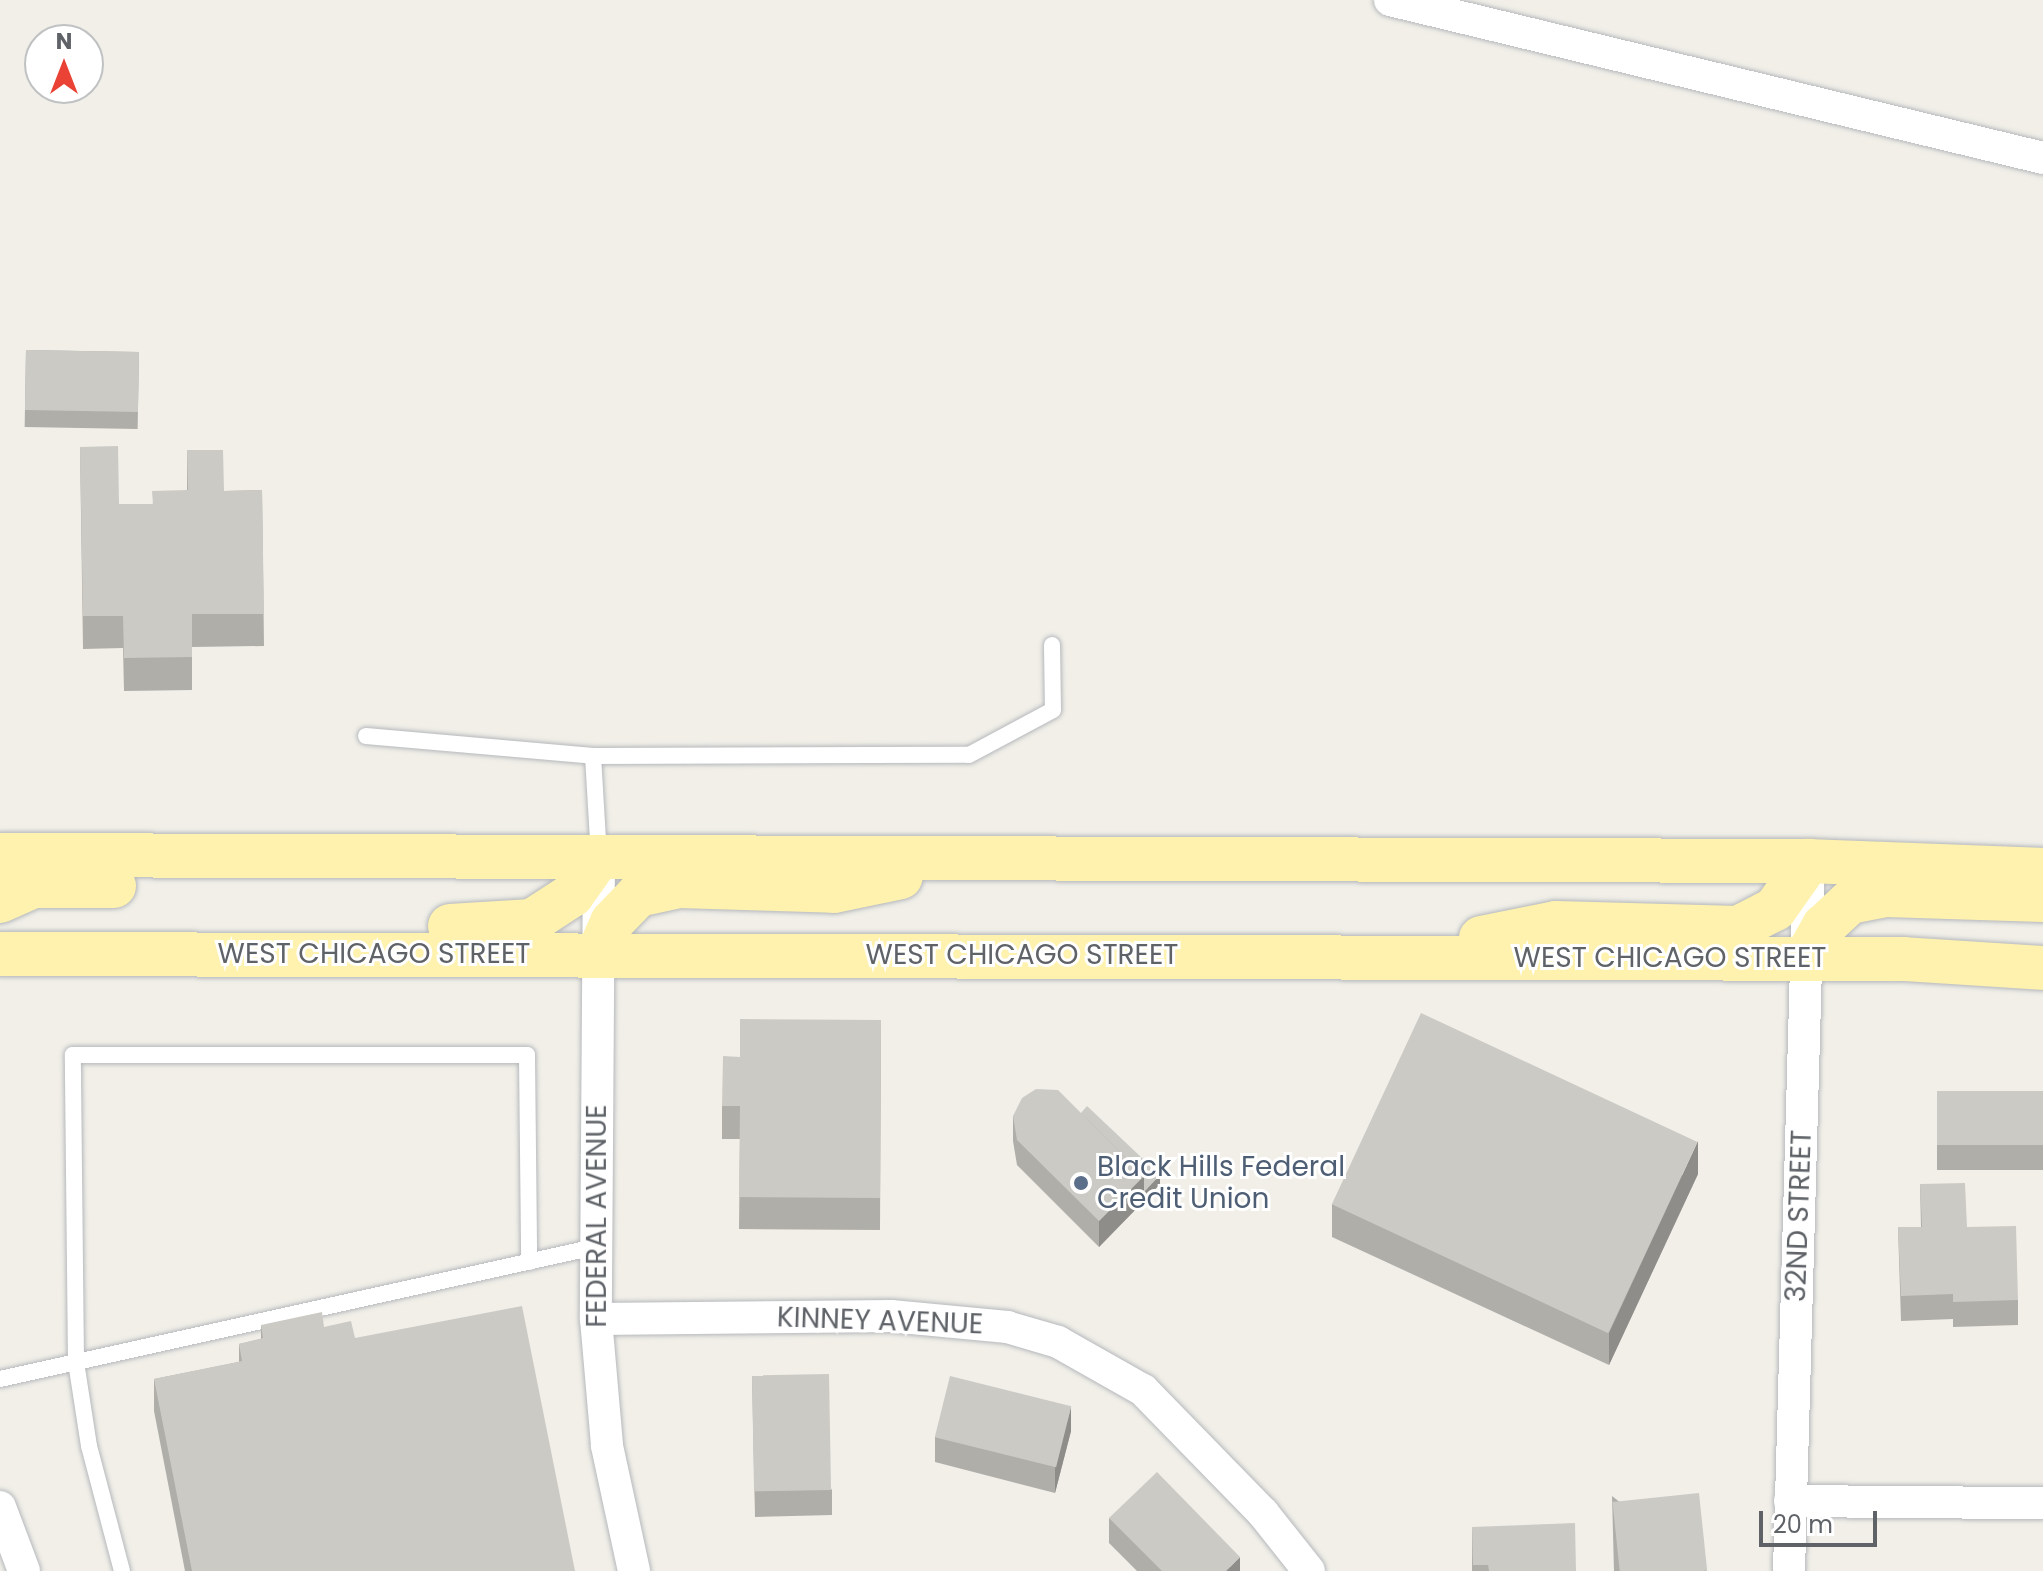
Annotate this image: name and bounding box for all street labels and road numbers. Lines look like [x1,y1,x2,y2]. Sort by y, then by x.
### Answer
street label: WEST CHICAGO STREET [218,937,530,971]
street label: WEST CHICAGO STREET [866,938,1178,972]
street label: WEST CHICAGO STREET [1514,941,1826,975]
street label: FEDERAL AVENUE [580,1104,614,1328]
street label: 32ND STREET [1779,1129,1819,1303]
street label: KINNEY AVENUE [776,1301,984,1341]

